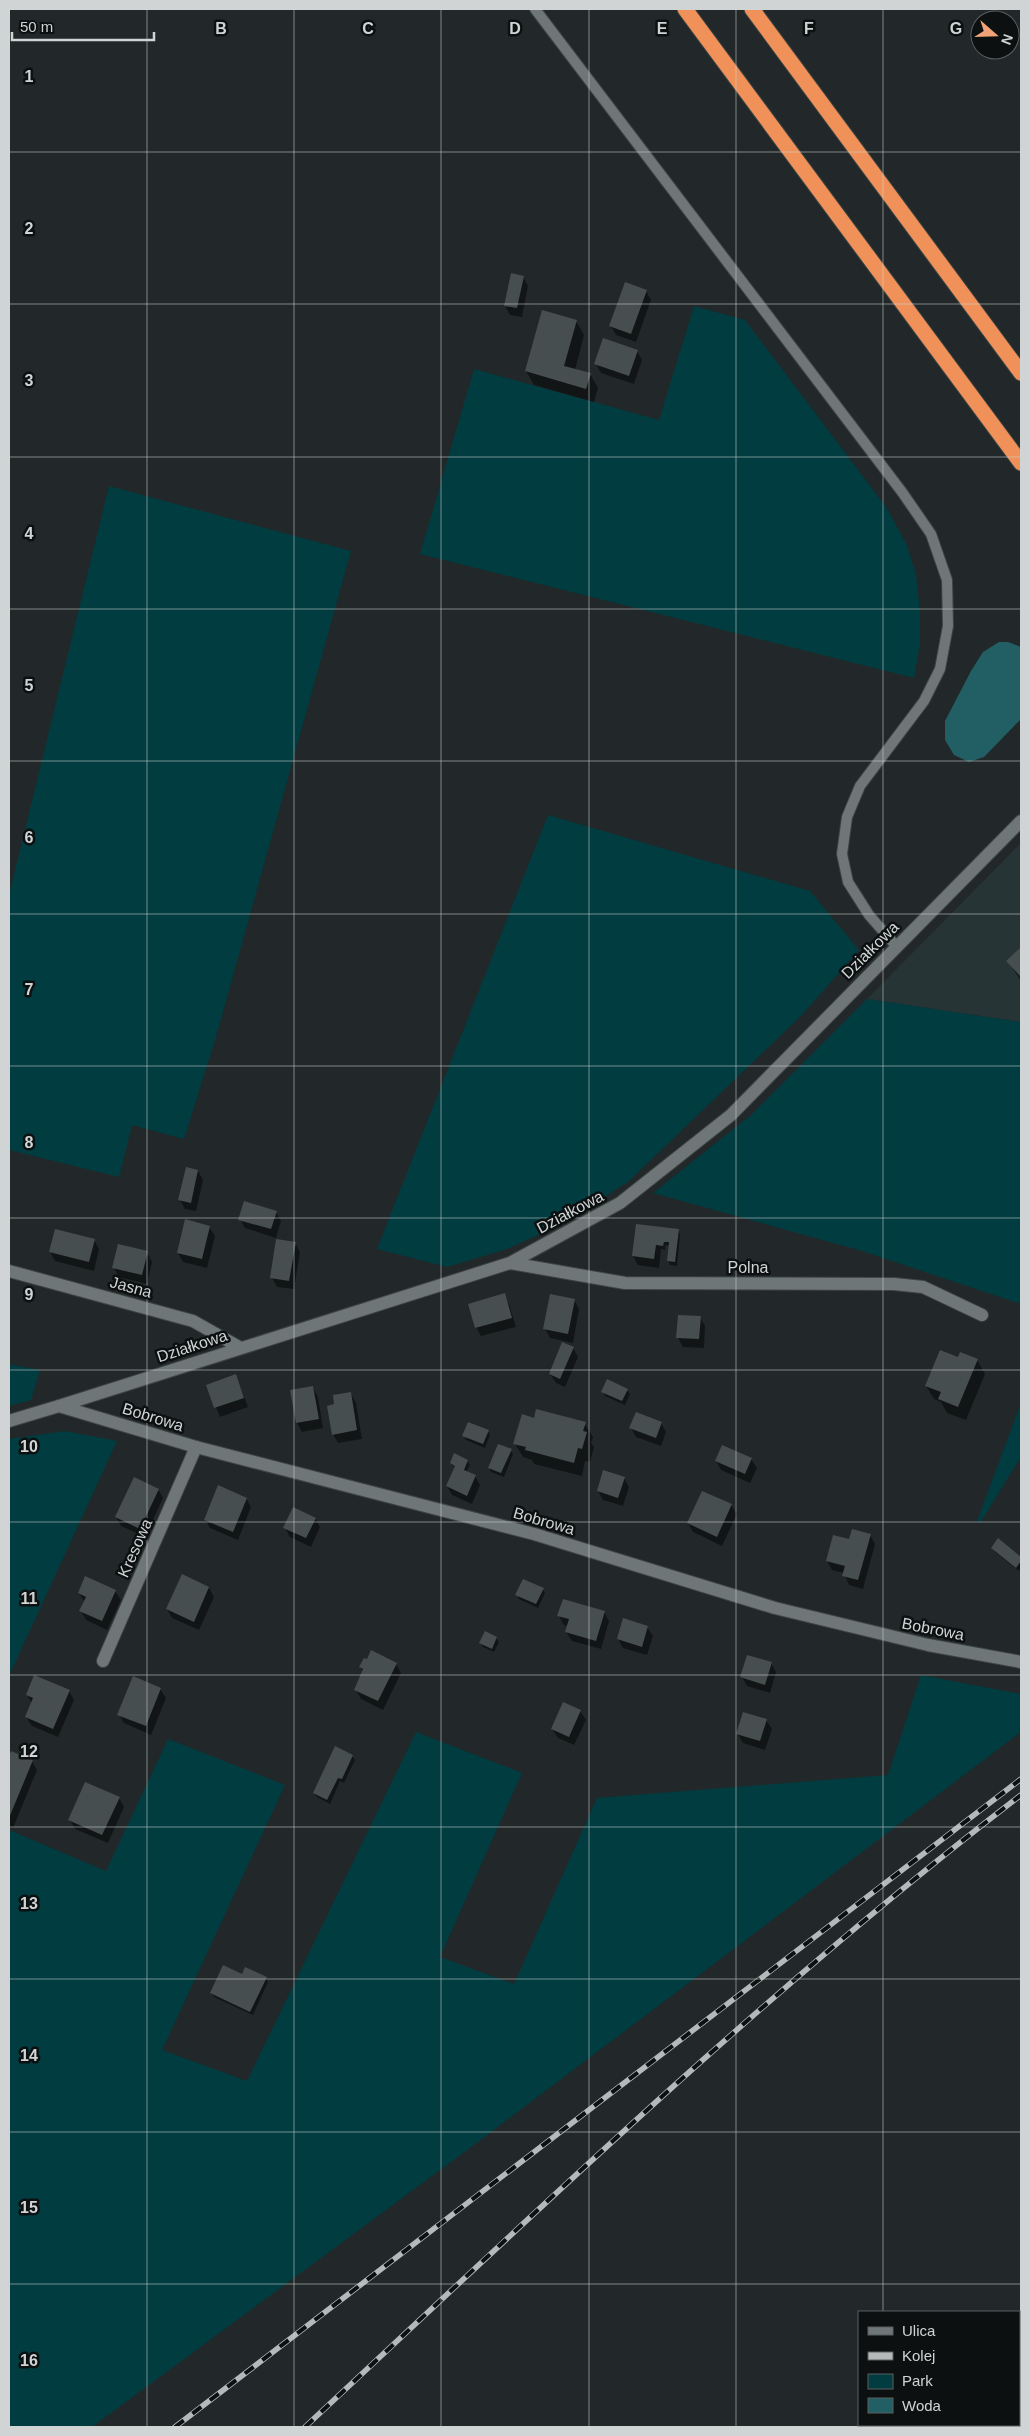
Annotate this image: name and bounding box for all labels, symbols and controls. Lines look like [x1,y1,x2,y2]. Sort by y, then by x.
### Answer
scale bar [12,10,155,42]
north arrow [970,10,1020,60]
text: 50 m [20,18,53,35]
text: B [215,20,227,37]
text: C [362,20,374,37]
text: D [509,20,521,37]
text: E [657,20,668,37]
text: F [804,20,814,37]
text: G [950,20,962,37]
text: N [998,32,1016,47]
text: 1 [25,68,34,85]
text: 2 [25,220,34,237]
text: 3 [25,372,34,389]
text: 4 [25,525,34,542]
text: 5 [25,677,34,694]
text: 6 [25,829,34,846]
street label: Działkowa [838,918,902,982]
text: 7 [25,981,34,998]
text: 8 [25,1134,34,1151]
street label: Działkowa [534,1187,606,1237]
street label: Polna [728,1259,769,1276]
street label: Jasna [108,1273,154,1301]
text: 9 [25,1286,34,1303]
street label: Działkowa [155,1327,229,1365]
street label: Bobrowa [120,1400,186,1434]
text: 10 [20,1438,38,1455]
street label: Bobrowa [511,1504,577,1538]
street label: Kresowa [115,1516,155,1580]
text: 11 [21,1590,38,1607]
street label: Bobrowa [900,1615,966,1643]
text: 12 [20,1743,38,1760]
text: 13 [20,1895,38,1912]
text: 14 [20,2047,38,2064]
text: 15 [20,2199,38,2216]
legend [858,2311,1020,2426]
text: Ulica [902,2322,936,2339]
text: Kolej [902,2347,935,2364]
text: 16 [20,2352,38,2369]
text: Park [902,2372,933,2389]
text: Woda [902,2397,942,2414]

